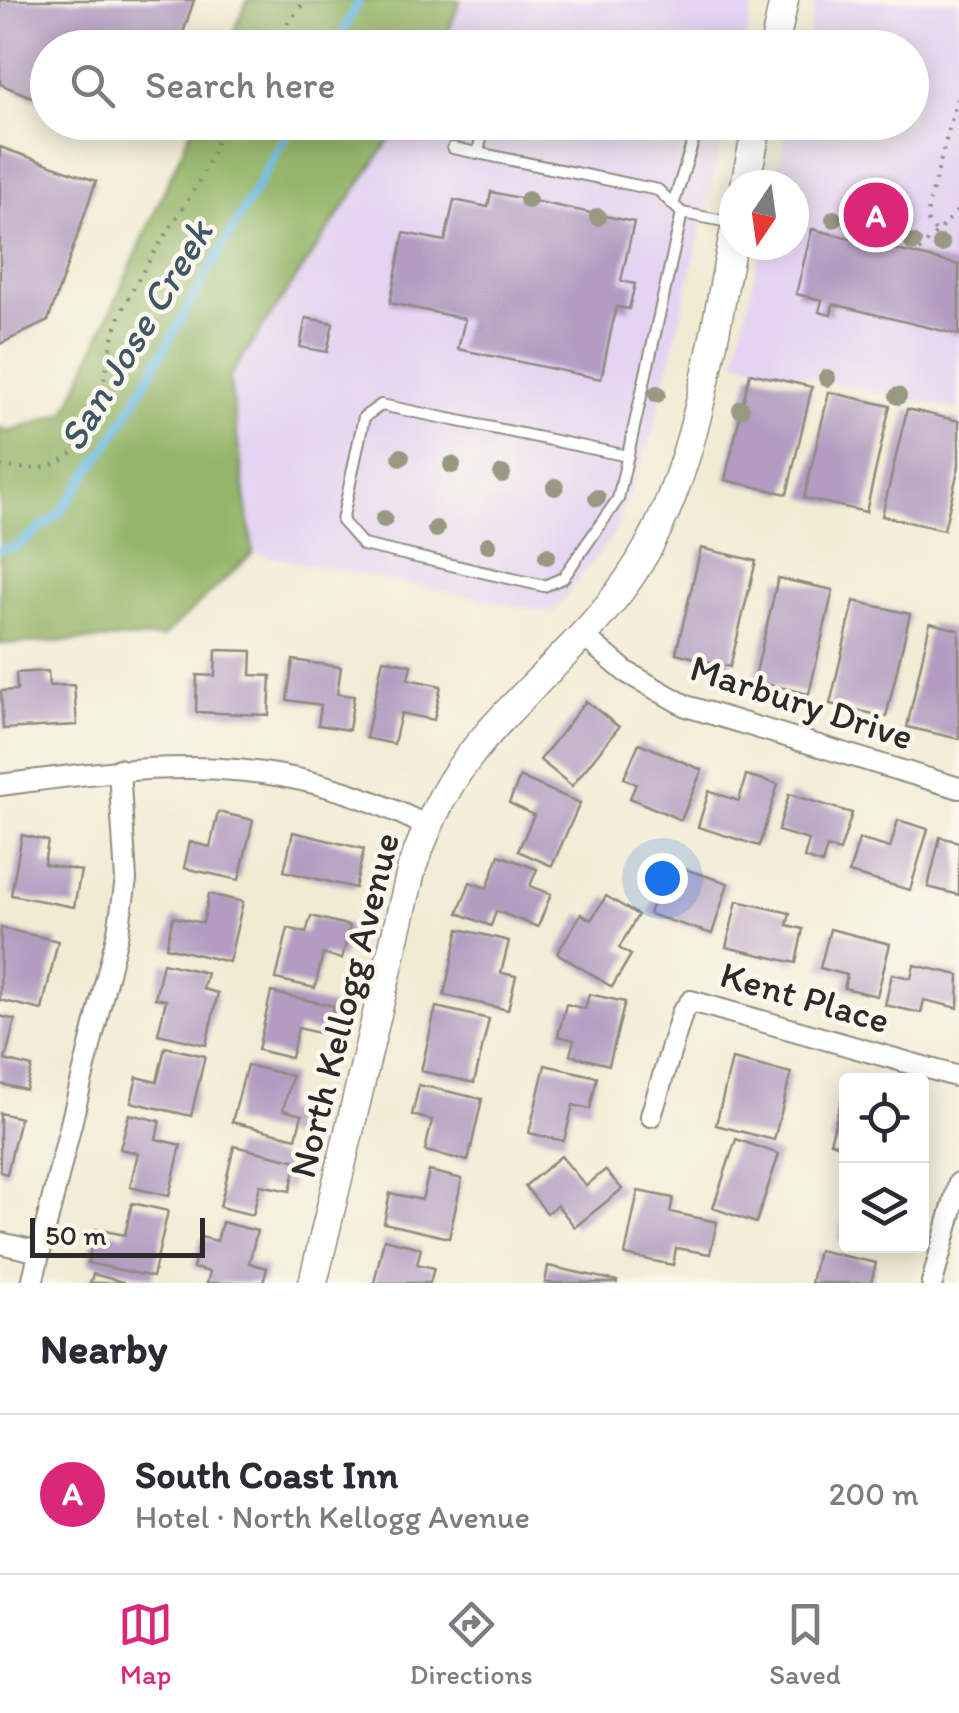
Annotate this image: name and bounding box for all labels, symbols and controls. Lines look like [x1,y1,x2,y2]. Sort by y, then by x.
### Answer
search box [30,30,929,140]
icon: search [65,58,120,113]
text: Search here [145,62,336,108]
north arrow [719,170,809,260]
pin: A [844,178,908,252]
water label: San Jose Creek [47,209,224,459]
street label: Marbury Drive [685,644,919,760]
street label: North Kellogg Avenue [279,828,409,1182]
your location [637,853,688,904]
street label: Kent Place [715,951,895,1043]
map controls [839,1073,929,1253]
button: locate [839,1073,929,1163]
button: layers [839,1163,929,1253]
scale bar [30,1213,205,1258]
text: 50 m [45,1218,107,1252]
text: Nearby [40,1323,167,1374]
text: South Coast Inn [135,1452,398,1498]
text: A [62,1475,83,1513]
text: 200 m [829,1475,919,1513]
text: Hotel · North Kellogg Avenue [135,1498,530,1536]
tab: Map [118,1597,173,1691]
tab: Directions [410,1597,533,1691]
tab: Saved [769,1597,841,1691]

